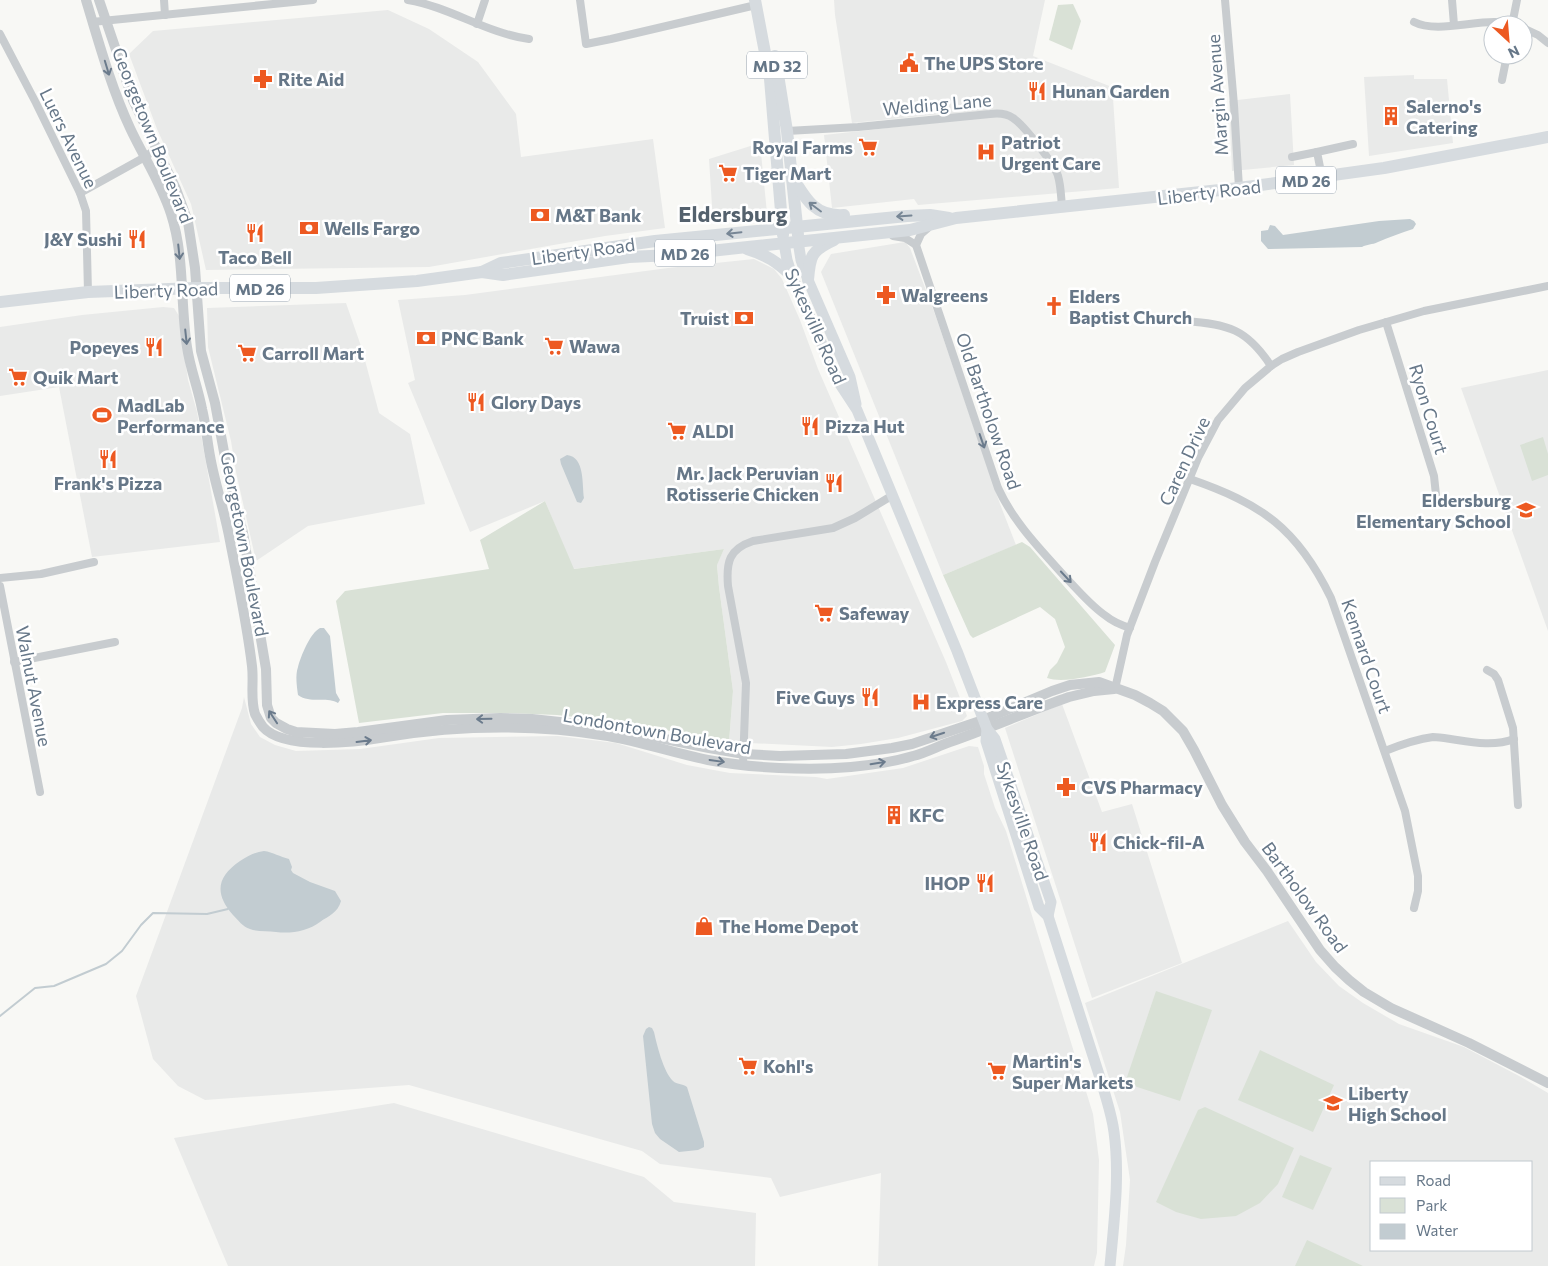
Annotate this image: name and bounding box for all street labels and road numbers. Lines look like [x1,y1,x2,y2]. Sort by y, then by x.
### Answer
street label: Margin Avenue [1202,33,1232,157]
street label: Georgetown Boulevard [108,44,198,226]
road number: MD 32 [747,52,807,78]
street label: Luers Avenue [35,84,103,192]
street label: Welding Lane [882,88,992,120]
road number: MD 26 [1276,166,1336,194]
street label: Liberty Road [1156,175,1262,209]
street label: Liberty Road [530,233,636,269]
road number: MD 26 [655,240,715,266]
street label: Sykesville Road [781,265,851,387]
road number: MD 26 [230,274,290,302]
street label: Liberty Road [113,277,219,303]
street label: Old Bartholow Road [952,330,1026,492]
street label: Ryon Court [1405,361,1453,457]
street label: Caren Drive [1154,413,1214,509]
street label: Georgetown Boulevard [216,450,274,638]
street label: Kennard Court [1337,596,1397,716]
street label: Walnut Avenue [12,624,56,748]
street label: Londontown Boulevard [561,704,753,758]
street label: Sykesville Road [992,759,1054,883]
street label: Bartholow Road [1257,837,1353,957]

